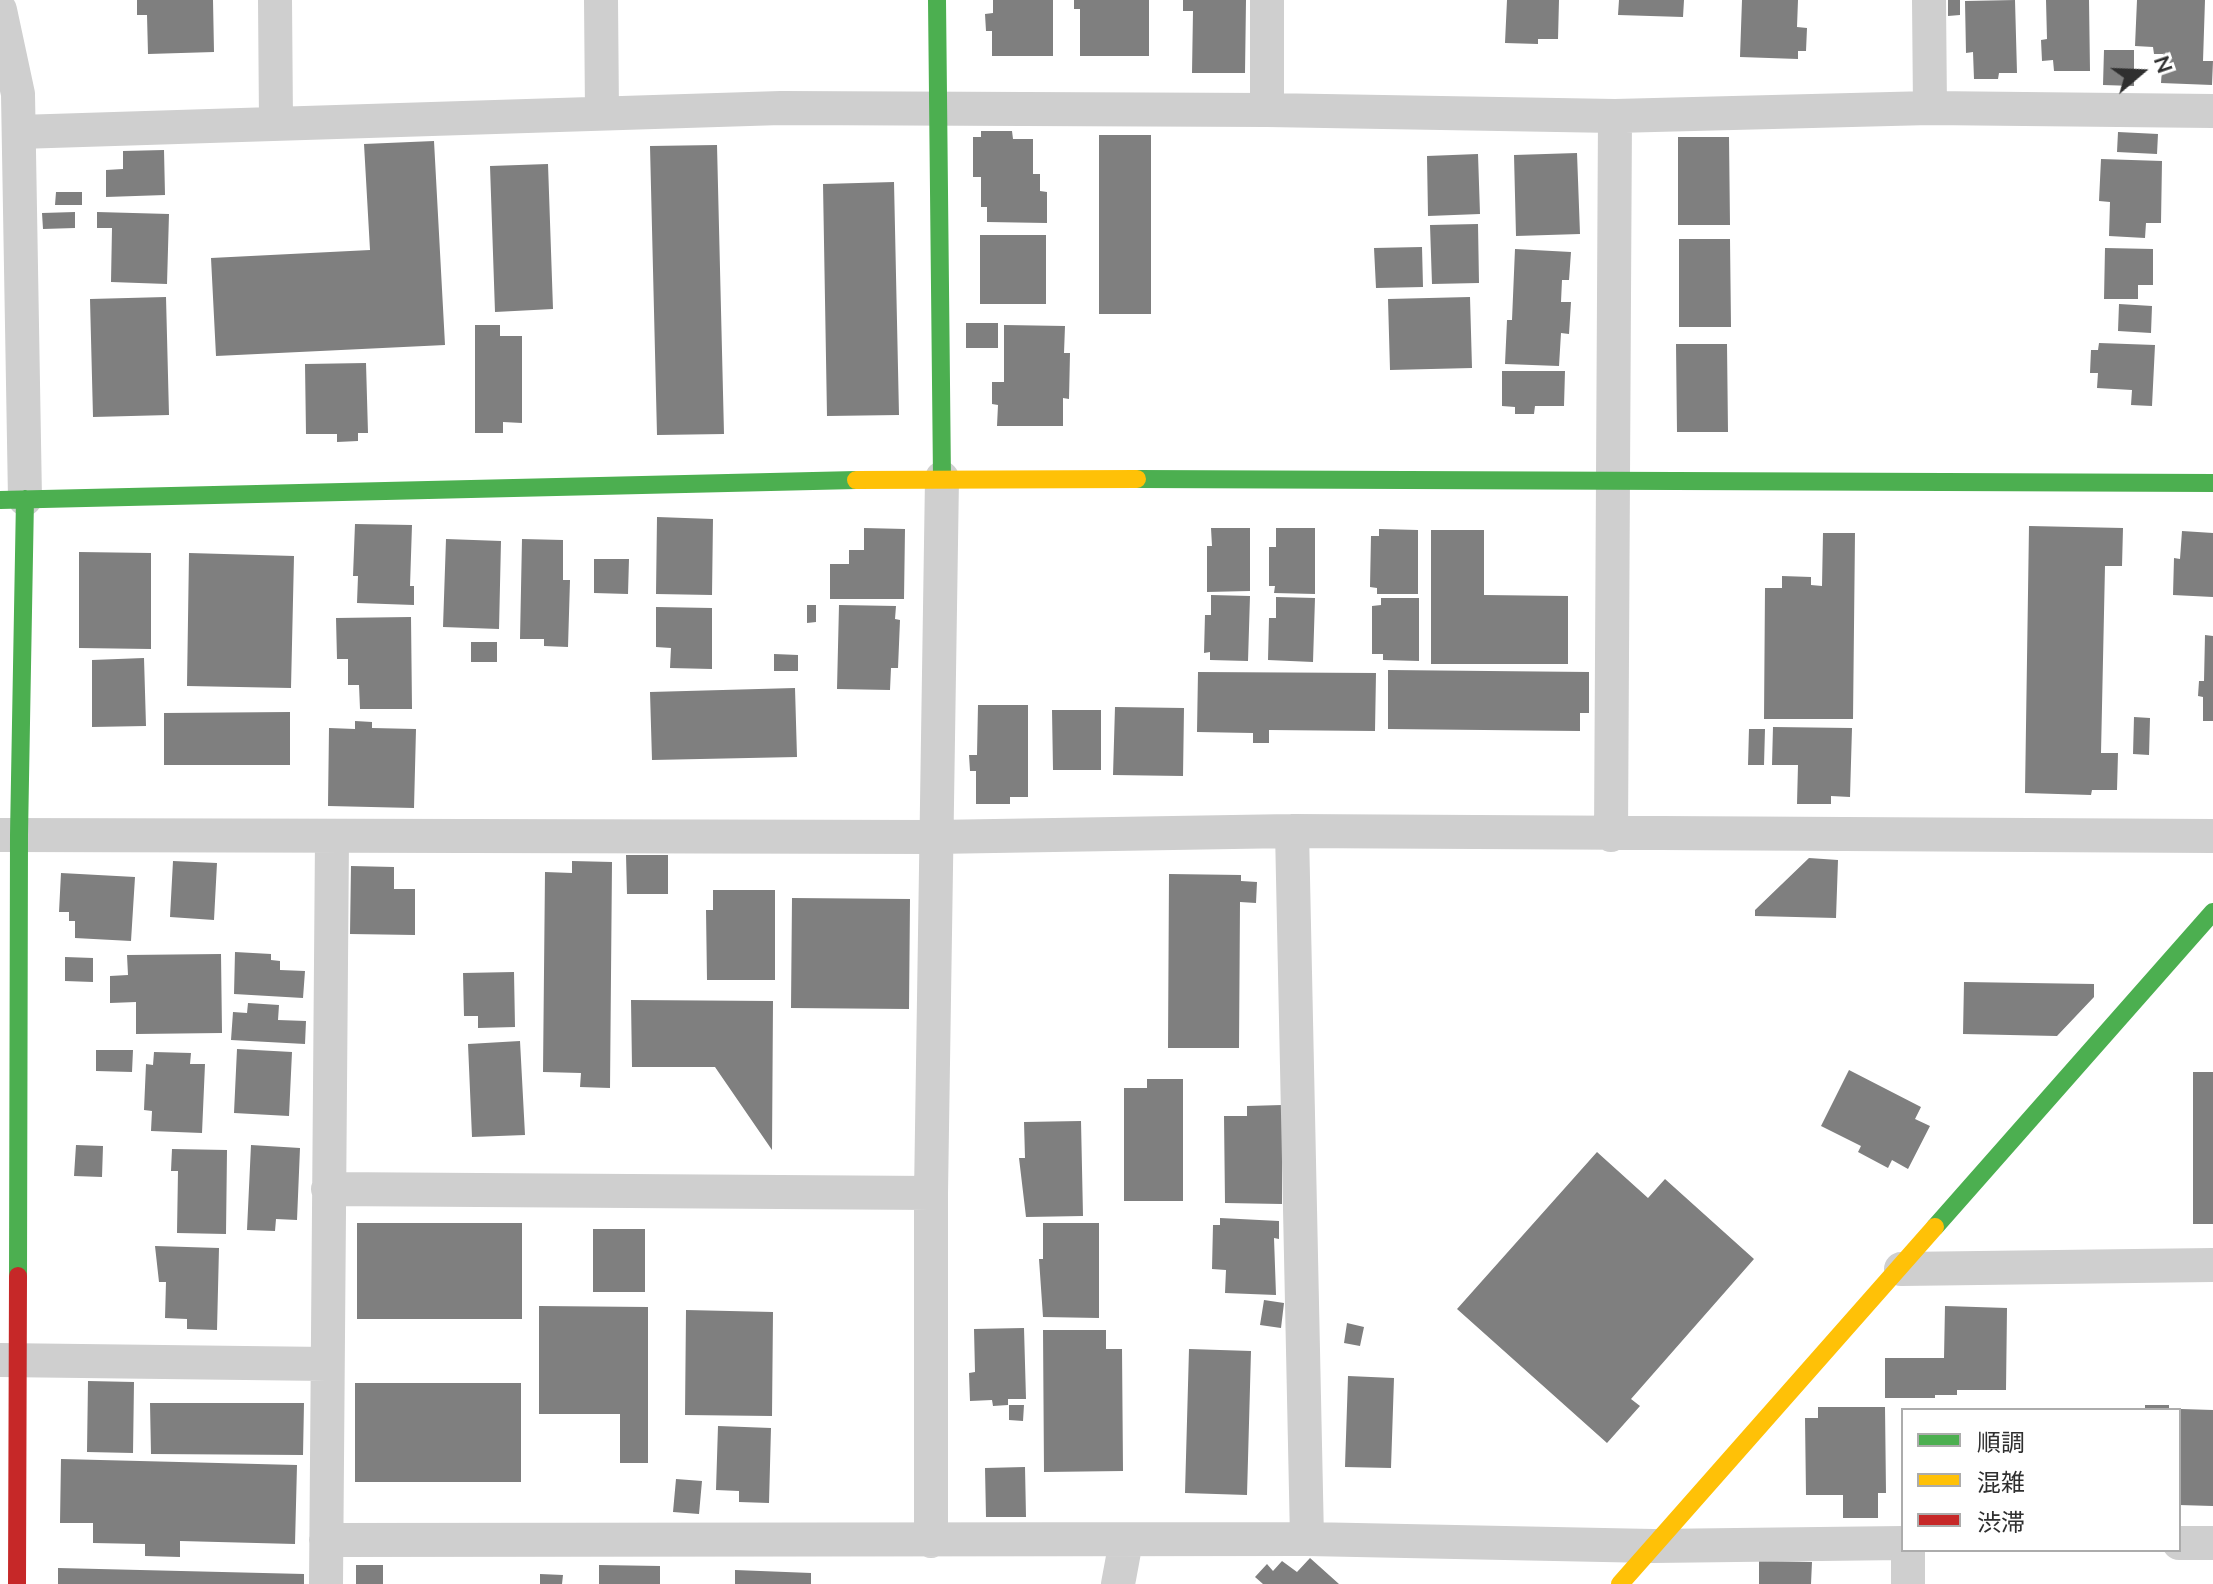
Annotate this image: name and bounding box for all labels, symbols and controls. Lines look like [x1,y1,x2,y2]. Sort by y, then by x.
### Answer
north arrow [2101,32,2181,112]
text: N [2148,52,2180,77]
legend [1901,1408,2181,1552]
text: 順調 [1977,1427,2025,1457]
text: 混雑 [1977,1467,2025,1497]
text: 渋滞 [1977,1507,2025,1537]

